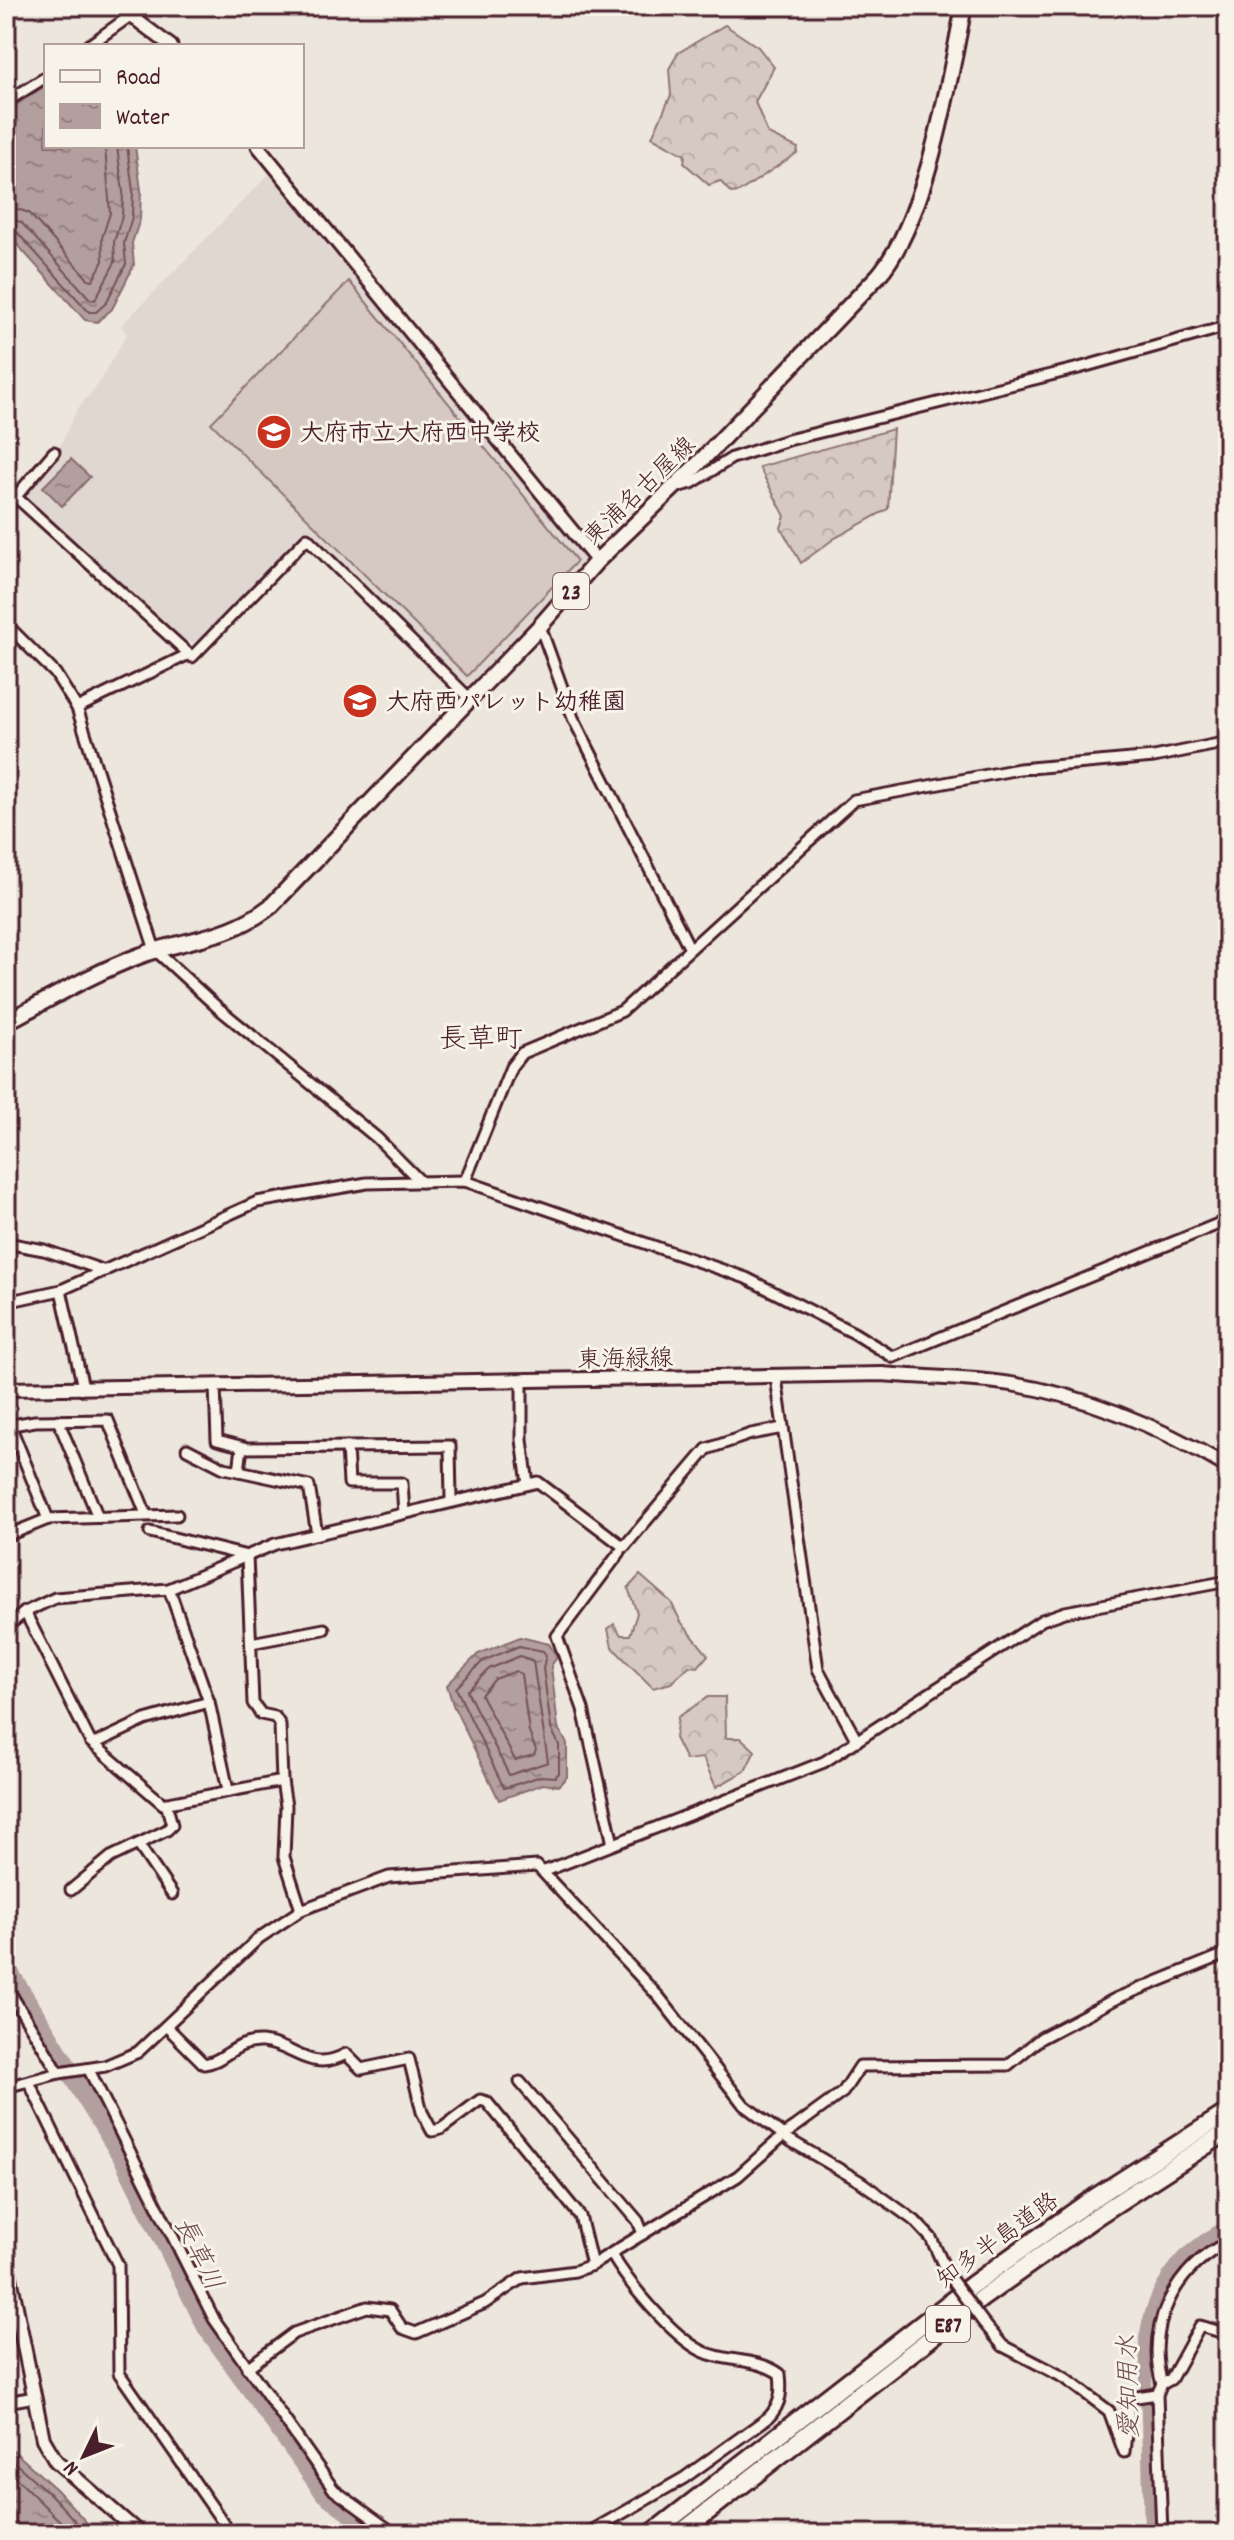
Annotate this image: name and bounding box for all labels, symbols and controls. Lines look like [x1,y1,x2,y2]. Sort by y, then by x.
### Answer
legend [44,44,304,148]
text: Road [116,62,161,96]
text: Water [116,102,169,136]
school or university icon: 大府市立大府西中学校 [255,413,293,451]
place label: 大府市立大府西中学校 [300,418,540,452]
street label: 東浦名古屋線 [577,430,705,554]
road number: 23 [553,573,589,609]
school or university icon: 大府西パレット幼稚園 [341,682,379,720]
place label: 大府西パレット幼稚園 [386,687,626,721]
district label: 長草町 [439,1022,523,1062]
street label: 東海緑線 [577,1343,673,1379]
street label: 知多半島道路 [931,2185,1067,2298]
water label: 長草川 [163,2211,231,2298]
road number: E87 [926,2306,970,2342]
water label: 愛知用水 [1111,2335,1150,2439]
north arrow [44,2416,124,2496]
text: N [57,2453,87,2482]

